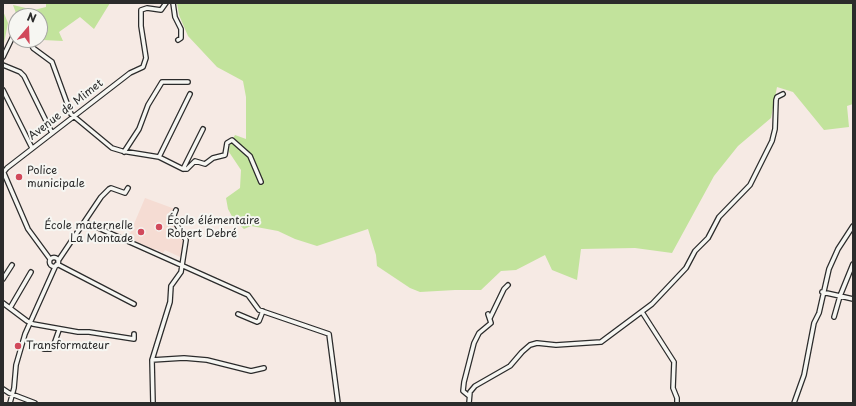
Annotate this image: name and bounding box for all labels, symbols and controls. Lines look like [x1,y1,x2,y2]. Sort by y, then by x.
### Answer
north arrow [8,8,48,48]
text: N [25,8,39,27]
street label: Avenue de Mimet [26,77,106,143]
place label: Police municipale [27,164,85,190]
marker: Police municipale [14,172,24,182]
place label: École élémentaire Robert Debré [167,214,260,240]
place label: École maternelle La Montade [44,219,133,245]
marker: École élémentaire Robert Debré [154,222,164,232]
marker: École maternelle La Montade [136,227,146,237]
place label: Transformateur [26,339,109,353]
marker: Transformateur [13,341,23,351]

